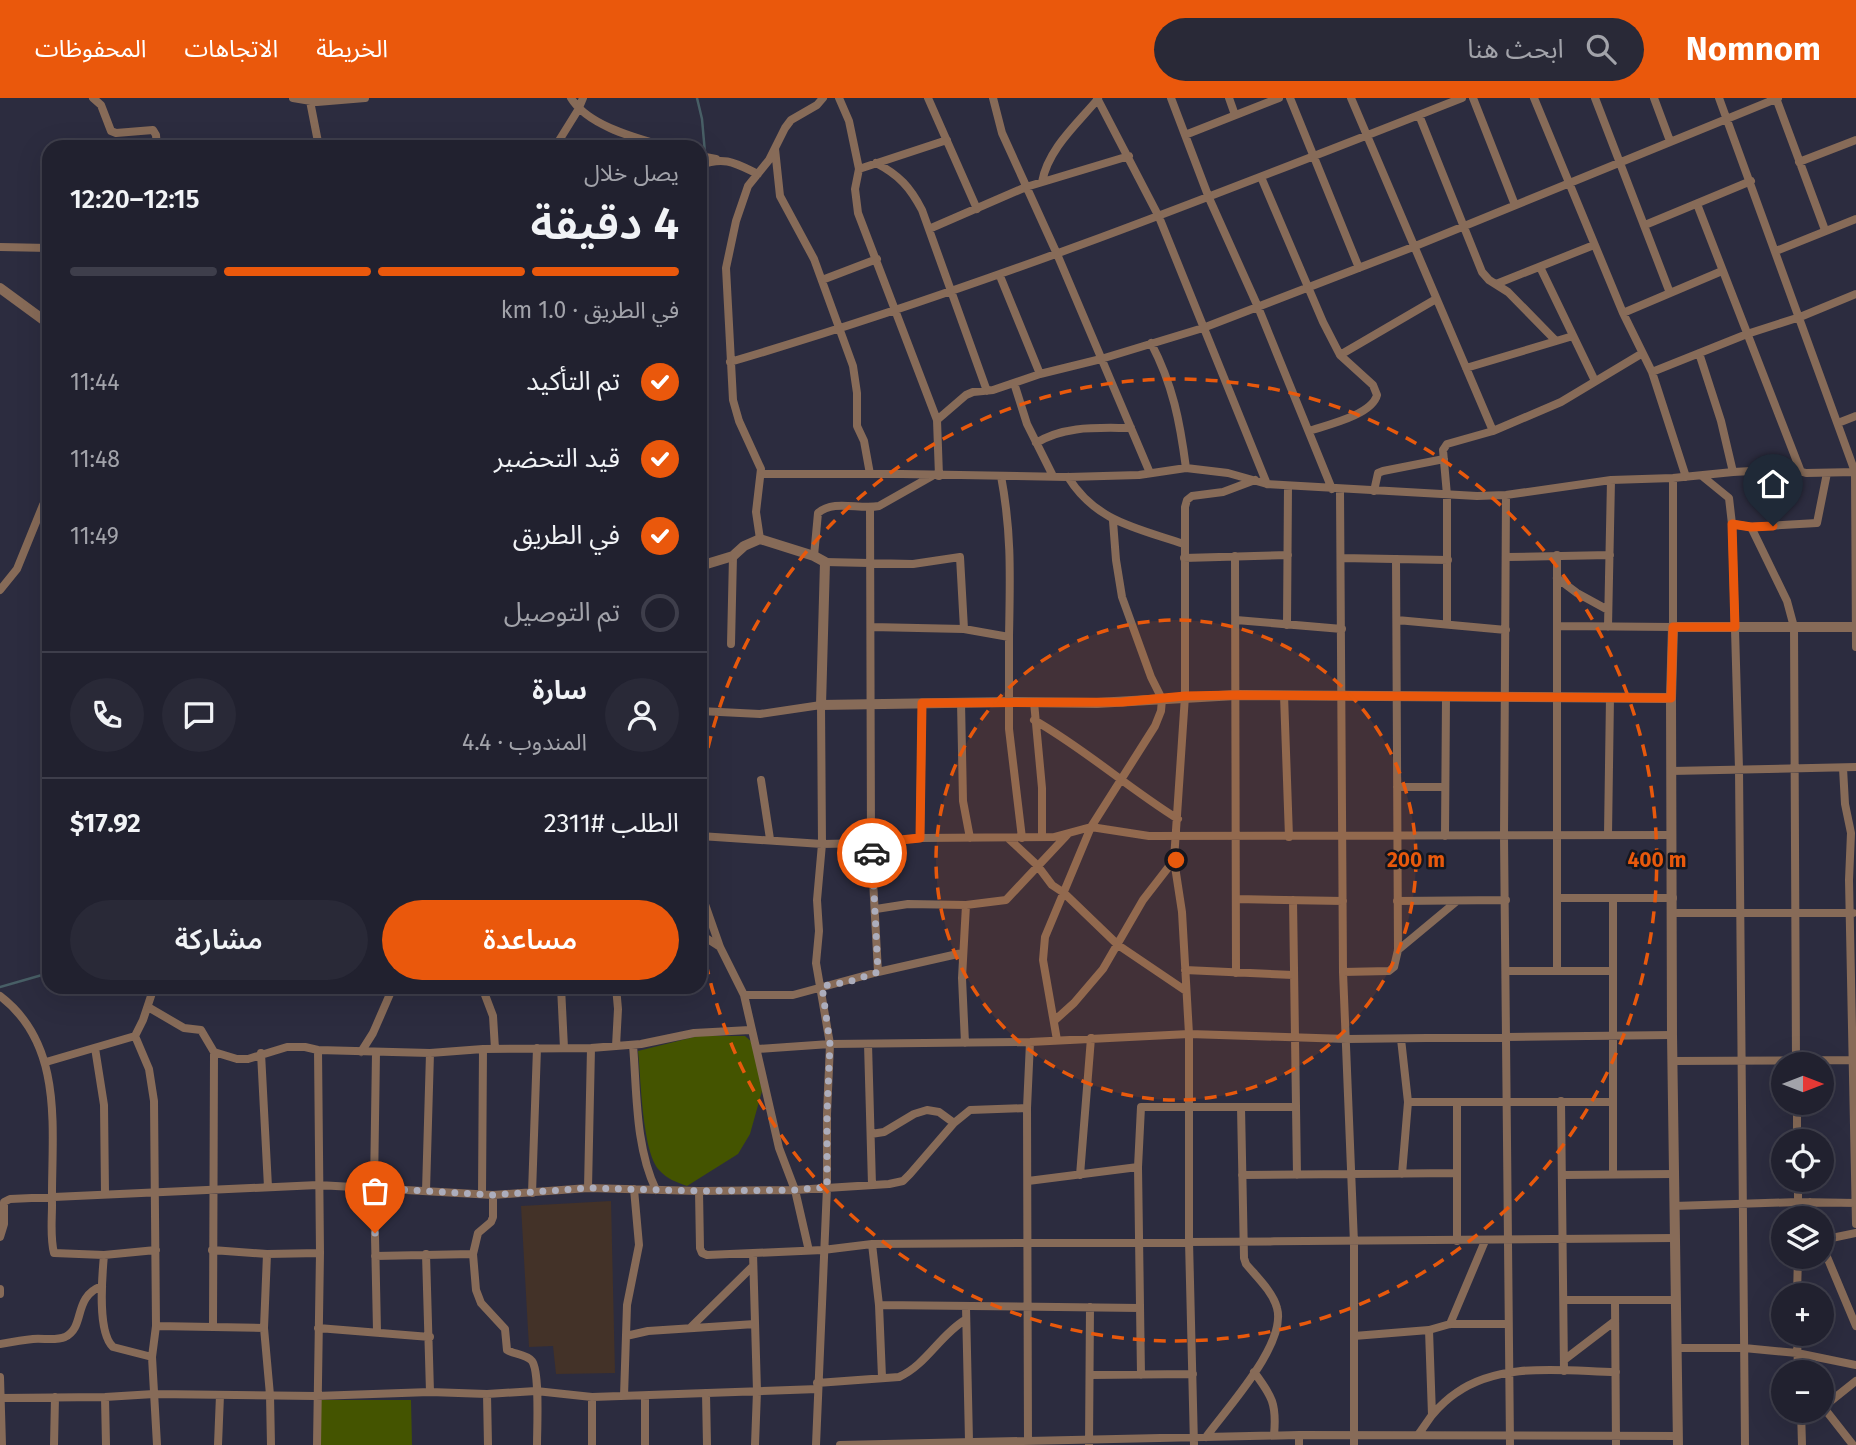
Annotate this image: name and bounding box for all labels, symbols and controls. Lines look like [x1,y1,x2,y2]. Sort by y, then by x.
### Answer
search box [1154,18,1644,81]
text: Nomnom [1686,29,1821,69]
icon: search [1582,30,1620,68]
text: ابحث هنا [1467,34,1564,65]
text: المحفوظات [35,35,146,63]
text: الاتجاهات [184,35,278,63]
text: الخريطة [316,35,388,63]
text: يصل خلال [584,159,679,187]
text: 12:15–12:20 [70,184,199,215]
text: 4 دقيقة [531,196,679,251]
text: في الطريق · 1.0 km [501,296,679,324]
icon: check [641,363,679,401]
text: تم التأكيد [526,366,620,397]
text: 11:44 [70,368,119,396]
icon: check [641,440,679,478]
text: قيد التحضير [494,443,620,474]
text: 11:48 [70,445,120,473]
pin [1743,454,1803,526]
icon: home [1754,465,1792,503]
icon: check [641,517,679,555]
text: في الطريق [513,520,620,551]
text: 11:49 [70,522,119,550]
text: تم التوصيل [504,597,620,628]
text: سارة [532,675,587,706]
button: phone [70,678,144,752]
button: chat [162,678,236,752]
button: person [605,678,679,752]
text: المندوب · 4.4 [462,728,587,756]
text: $17.92 [70,808,141,839]
text: الطلب #2311 [544,808,679,839]
courier [837,818,907,888]
icon: car [853,834,891,872]
text: 200 m [1387,847,1445,873]
text: 400 m [1627,847,1687,873]
centre of rings [1164,848,1188,872]
button: مشاركة [70,900,368,980]
button: مساعدة [382,900,679,980]
north arrow [1771,1052,1834,1115]
map controls [1771,1052,1834,1423]
button: locate [1771,1129,1834,1192]
pin [345,1161,405,1233]
icon: bag [356,1172,394,1210]
button: layers [1771,1206,1834,1269]
button: + [1771,1283,1834,1346]
button: − [1771,1360,1834,1423]

